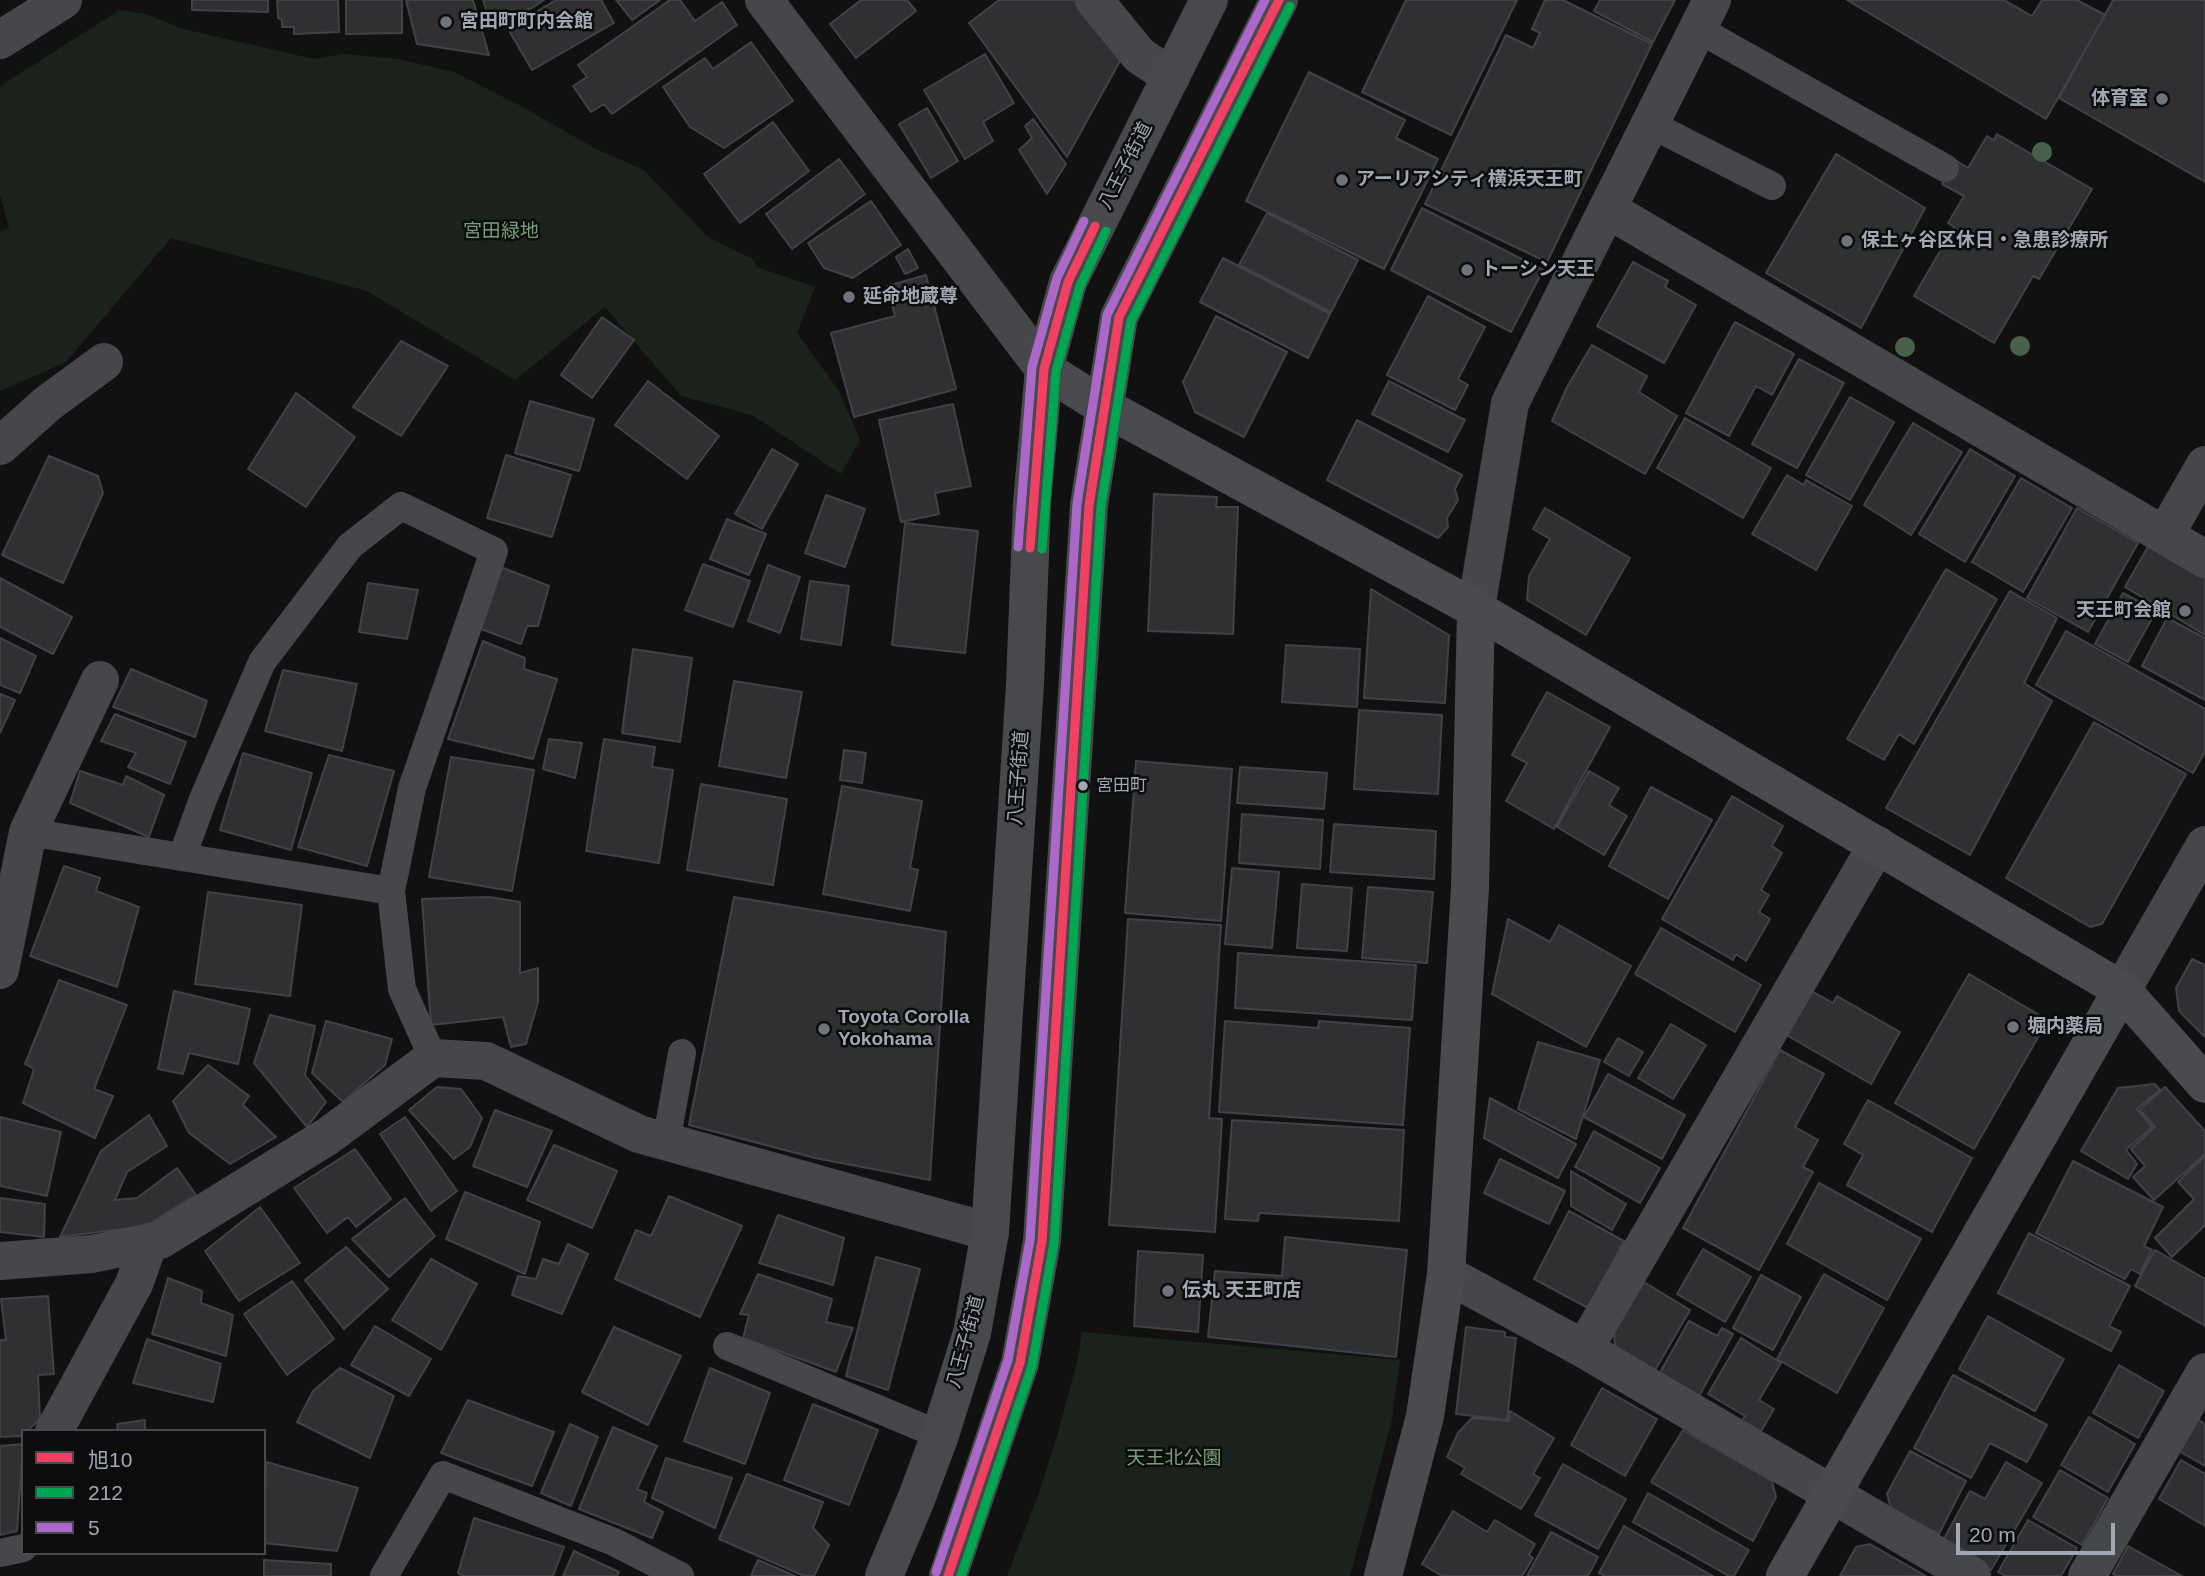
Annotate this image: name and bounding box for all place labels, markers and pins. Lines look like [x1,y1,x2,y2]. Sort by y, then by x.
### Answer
place label: 宮田町町内会館 [460,11,593,33]
marker: 宮田町町内会館 [438,14,454,30]
place label: 体育室 [2091,88,2148,110]
marker: 体育室 [2154,91,2170,107]
place label: アーリアシティ横浜天王町 [1356,169,1583,191]
marker: アーリアシティ横浜天王町 [1334,172,1350,188]
place label: 保土ヶ谷区休日・急患診療所 [1861,230,2108,252]
marker: 保土ヶ谷区休日・急患診療所 [1839,233,1855,249]
place label: トーシン天王 [1481,259,1595,281]
marker: トーシン天王 [1459,262,1475,278]
place label: 延命地蔵尊 [863,286,958,308]
marker: 延命地蔵尊 [841,289,857,305]
place label: 天王町会館 [2076,600,2171,622]
marker: 天王町会館 [2177,603,2193,619]
place label: 宮田町 [1096,776,1147,796]
marker: 宮田町 [1076,779,1090,793]
place label: Toyota Corolla Yokohama [838,1007,970,1051]
place label: 堀内薬局 [2027,1016,2103,1038]
marker: 堀内薬局 [2005,1019,2021,1035]
marker: Toyota Corolla Yokohama [816,1021,832,1037]
place label: 伝丸 天王町店 [1182,1280,1301,1302]
marker: 伝丸 天王町店 [1160,1283,1176,1299]

